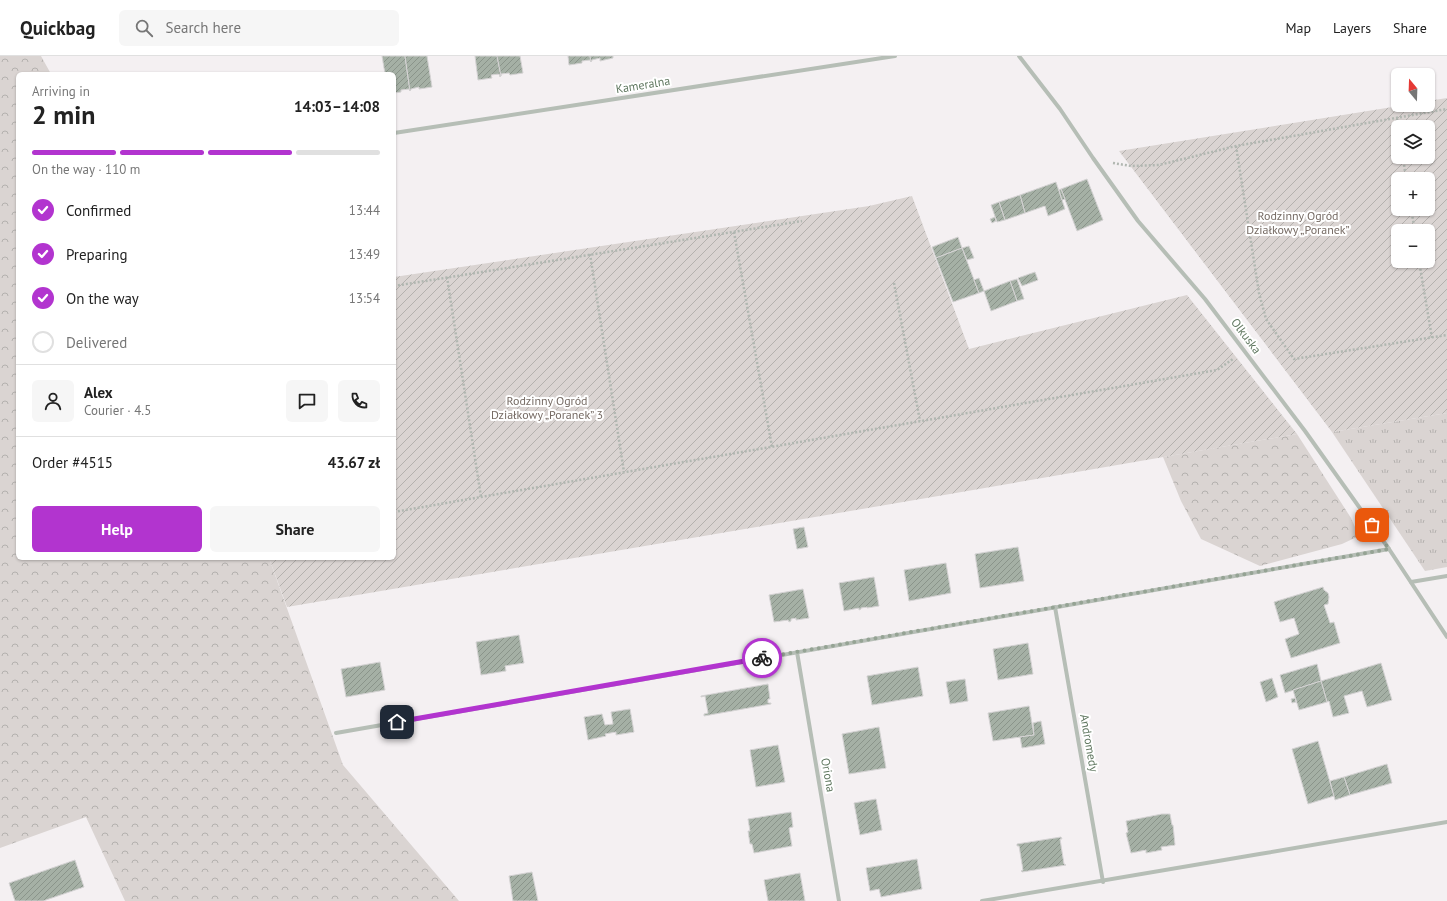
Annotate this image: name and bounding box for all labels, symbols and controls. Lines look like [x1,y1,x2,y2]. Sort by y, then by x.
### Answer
search box [119,10,399,46]
text: Quickbag [20,16,95,40]
icon: search [133,17,155,39]
text: Search here [165,18,241,37]
text: Map [1285,19,1311,37]
text: Layers [1333,19,1371,37]
text: Share [1393,19,1427,37]
north arrow [1391,68,1435,112]
map controls [1391,68,1435,268]
street label: Kameralna [615,73,671,96]
text: Arriving in [32,83,90,100]
text: 14:03–14:08 [294,97,380,116]
text: 2 min [32,98,95,131]
button: layers [1391,120,1435,164]
text: On the way · 110 m [32,161,140,178]
button: + [1391,172,1435,216]
icon: check [32,199,54,221]
text: Confirmed [66,201,131,220]
text: 13:44 [349,202,380,219]
park label: Rodzinny Ogród Działkowy „Poranek” [1246,208,1350,237]
button: − [1391,224,1435,268]
icon: check [32,243,54,265]
text: Preparing [66,245,128,264]
text: 13:49 [349,246,380,263]
icon: check [32,287,54,309]
text: On the way [66,289,139,308]
text: 13:54 [349,290,380,307]
street label: Olkuska [1228,315,1265,356]
text: Delivered [66,333,127,352]
button: person [32,380,74,422]
button: chat [286,380,328,422]
button: phone [338,380,380,422]
text: Alex [84,383,113,402]
park label: Rodzinny Ogród Działkowy „Poranek” 3 [491,393,603,422]
text: Courier · 4.5 [84,402,151,419]
text: Order #4515 [32,453,113,472]
text: 43.67 zł [328,453,380,472]
button: Help [32,506,202,552]
button: Share [210,506,380,552]
pin [1355,508,1389,542]
icon: bag [1361,514,1383,536]
courier [742,638,782,678]
icon: bike [751,647,773,669]
pin [380,705,414,739]
icon: home [386,711,408,733]
street label: Andromedy [1077,713,1102,773]
street label: Oriona [818,757,839,793]

